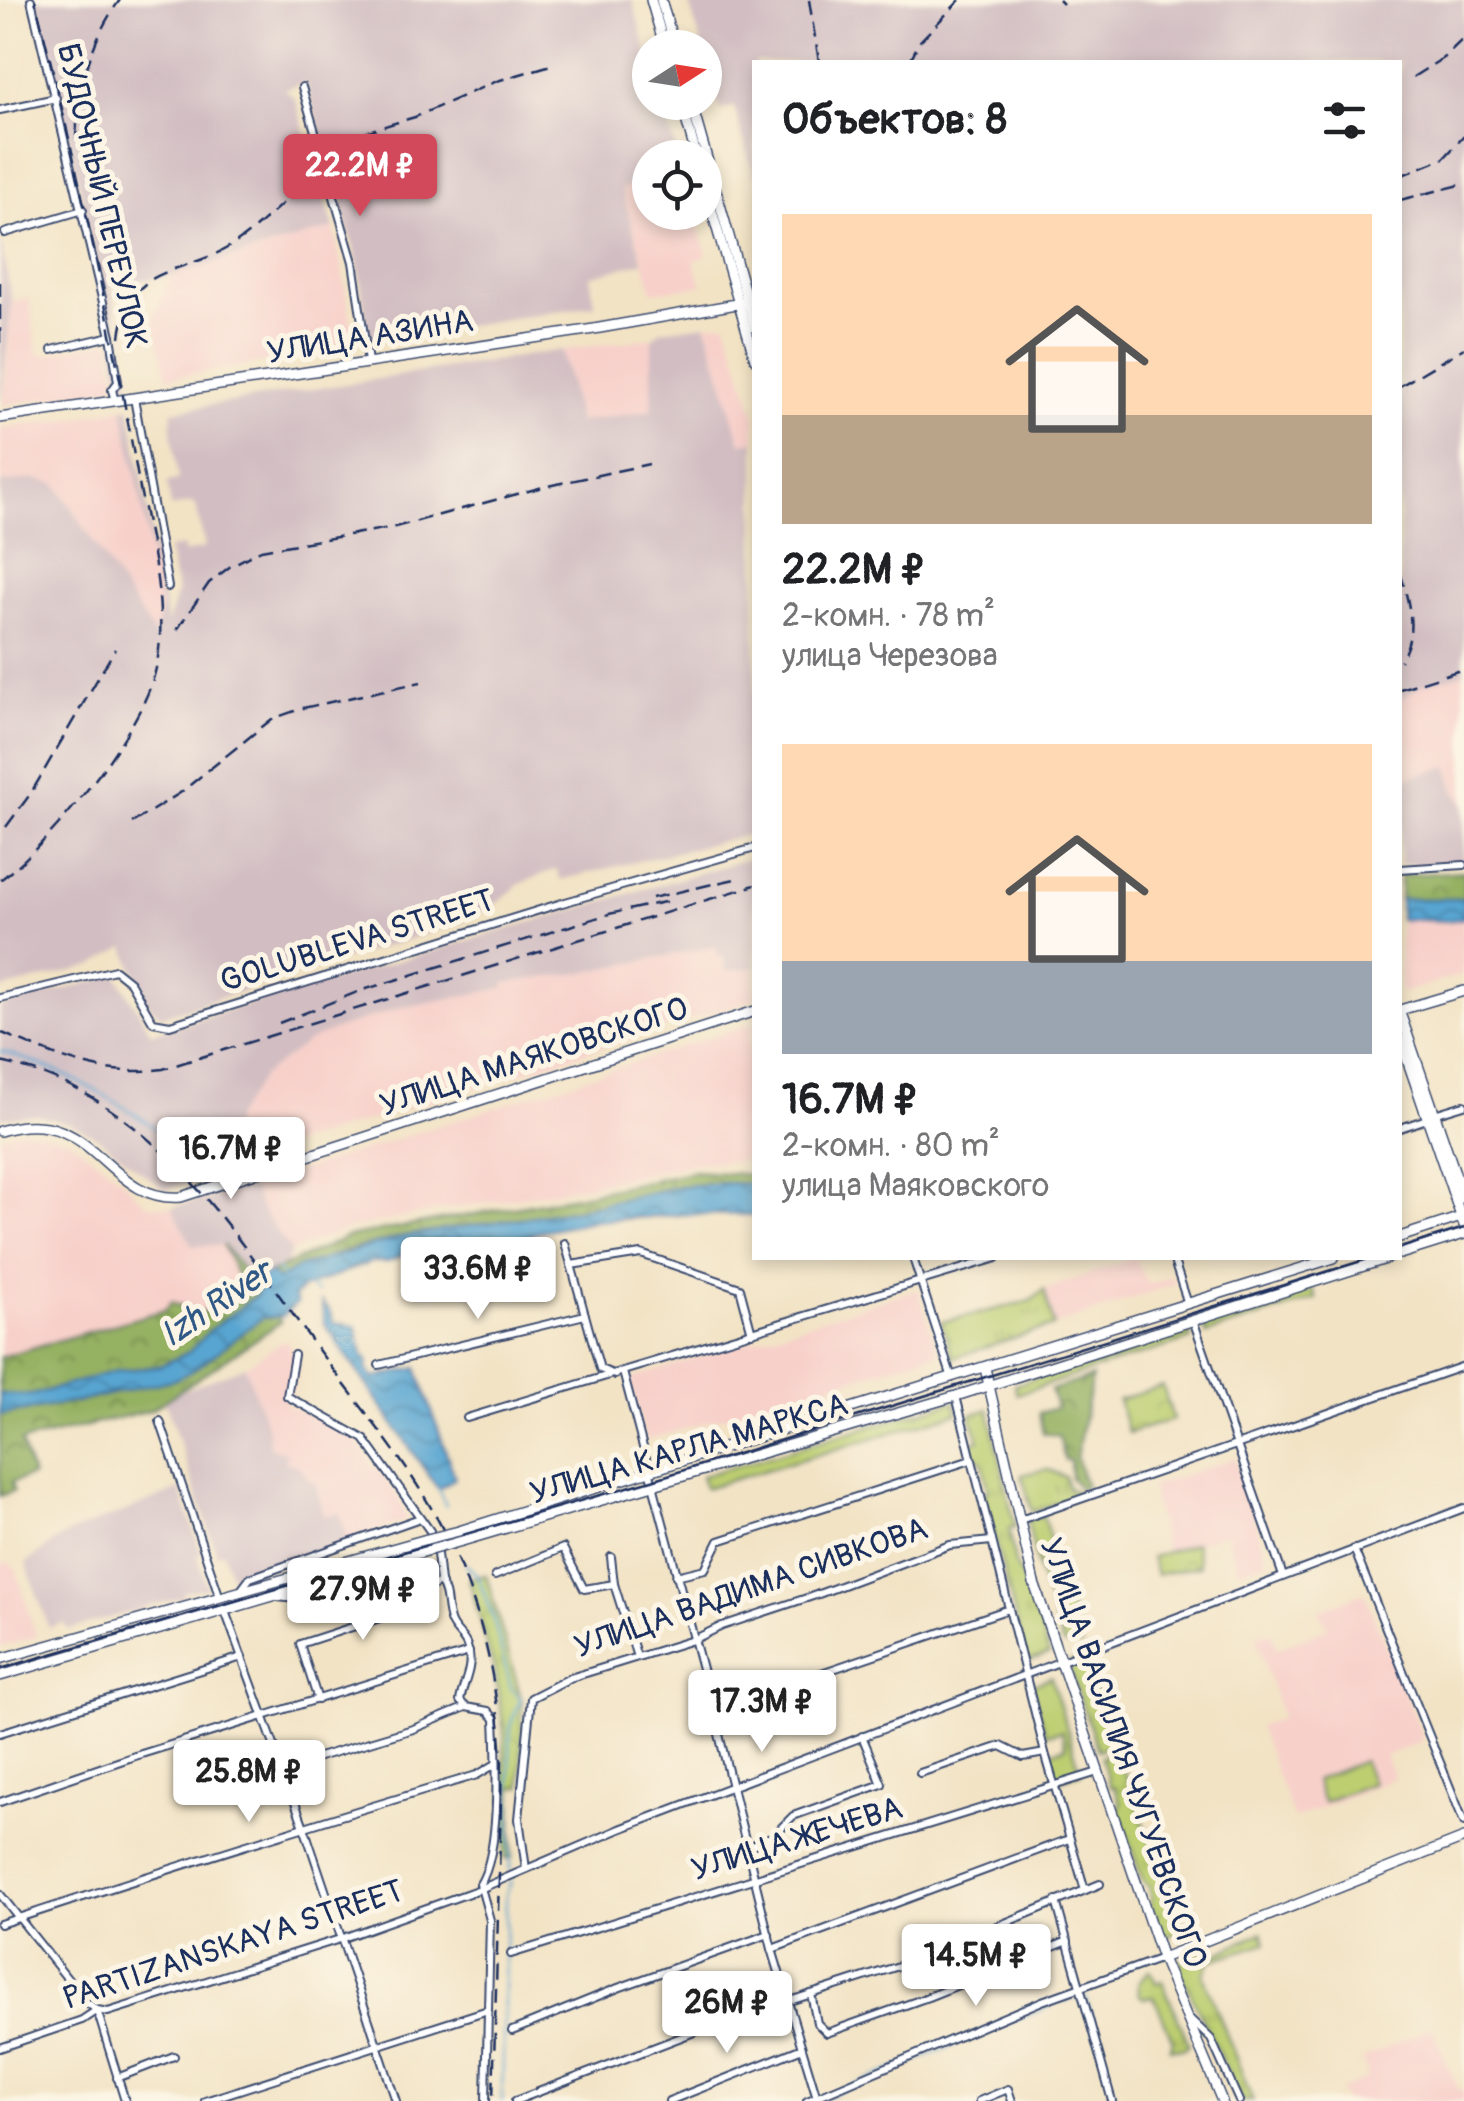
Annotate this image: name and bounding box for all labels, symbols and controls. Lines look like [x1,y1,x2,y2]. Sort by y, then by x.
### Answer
north arrow [632,30,722,120]
map controls [632,30,722,230]
street label: БУДОЧНЫЙ ПЕРЕУЛОК [47,39,157,353]
icon: filters [1317,93,1372,148]
text: Объектов: 8 [782,94,1007,146]
pin: 22.2M ₽ [268,134,452,219]
button: locate [632,140,722,230]
text: 22.2M ₽ [305,146,415,186]
icon: home [987,279,1167,459]
street label: УЛИЦА АЗИНА [264,301,476,373]
text: 22.2M ₽ [782,544,926,596]
text: 2-комн. · 78 m² [782,596,995,636]
text: улица Черезова [782,636,998,676]
icon: home [987,809,1167,989]
street label: GOLUBLEVA STREET [215,880,499,1002]
street label: УЛИЦА МАЯКОВСКОГО [375,988,693,1126]
text: 16.7M ₽ [782,1074,919,1126]
pin: 16.7M ₽ [139,1117,323,1202]
text: 2-комн. · 80 m² [782,1126,1000,1166]
text: 16.7M ₽ [179,1129,283,1169]
text: улица Маяковского [782,1166,1049,1206]
pin: 33.6M ₽ [386,1237,570,1322]
water label: Izh River [152,1248,284,1357]
text: 33.6M ₽ [423,1249,533,1289]
street label: УЛИЦА КАРЛА МАРКСА [526,1384,852,1514]
street label: УЛИЦА ВАДИМА СИВКОВА [569,1509,933,1667]
street label: УЛИЦА ВАСИЛИЯ ЧУГУЕВСКОГО [1031,1533,1215,1973]
pin: 27.9M ₽ [271,1558,455,1643]
text: 27.9M ₽ [309,1570,417,1610]
pin: 17.3M ₽ [670,1670,854,1755]
text: 17.3M ₽ [710,1682,814,1722]
pin: 25.8M ₽ [157,1740,341,1825]
text: 25.8M ₽ [195,1752,303,1792]
street label: УЛИЦА ЖЕЧЕВА [687,1788,907,1890]
street label: PARTIZANSKAYA STREET [58,1871,408,2019]
pin: 14.5M ₽ [884,1924,1068,2009]
text: 14.5M ₽ [924,1936,1028,1976]
pin: 26M ₽ [657,1971,797,2056]
text: 26M ₽ [684,1983,770,2023]

